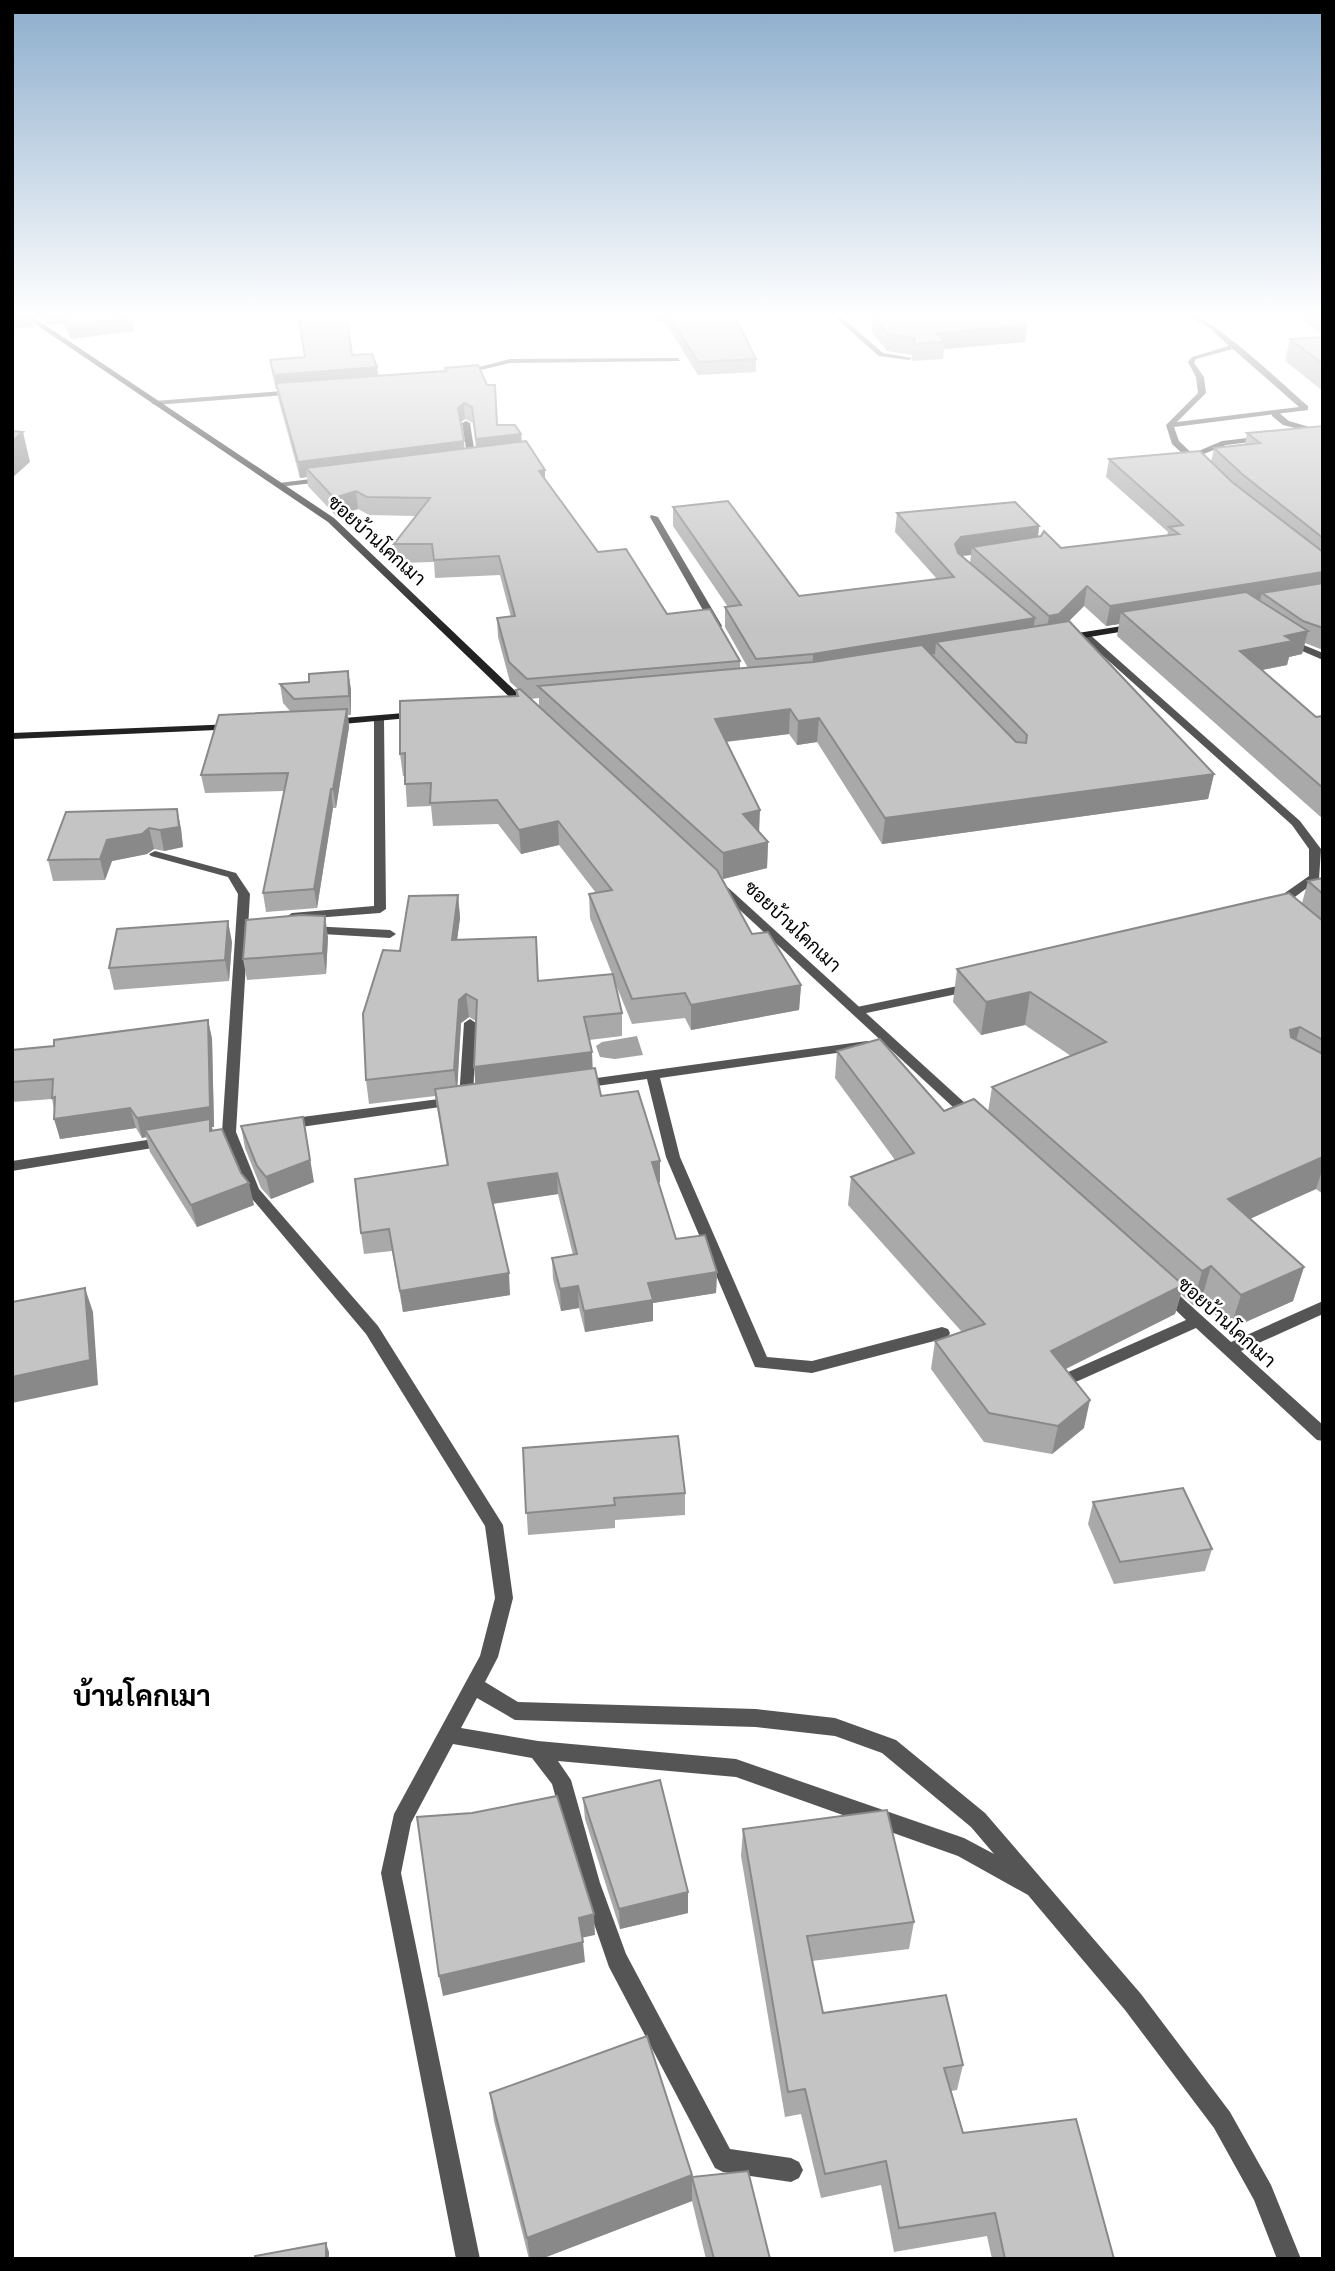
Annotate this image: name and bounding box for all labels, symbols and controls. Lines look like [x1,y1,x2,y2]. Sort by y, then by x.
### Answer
street label: ซอยบ้านโคกเมา [324,490,431,590]
street label: ซอยบ้านโคกเมา [740,875,846,976]
street label: ซอยบ้านโคกเมา [1174,1272,1281,1372]
district label: บ้านโคกเมา [73,1677,211,1713]

